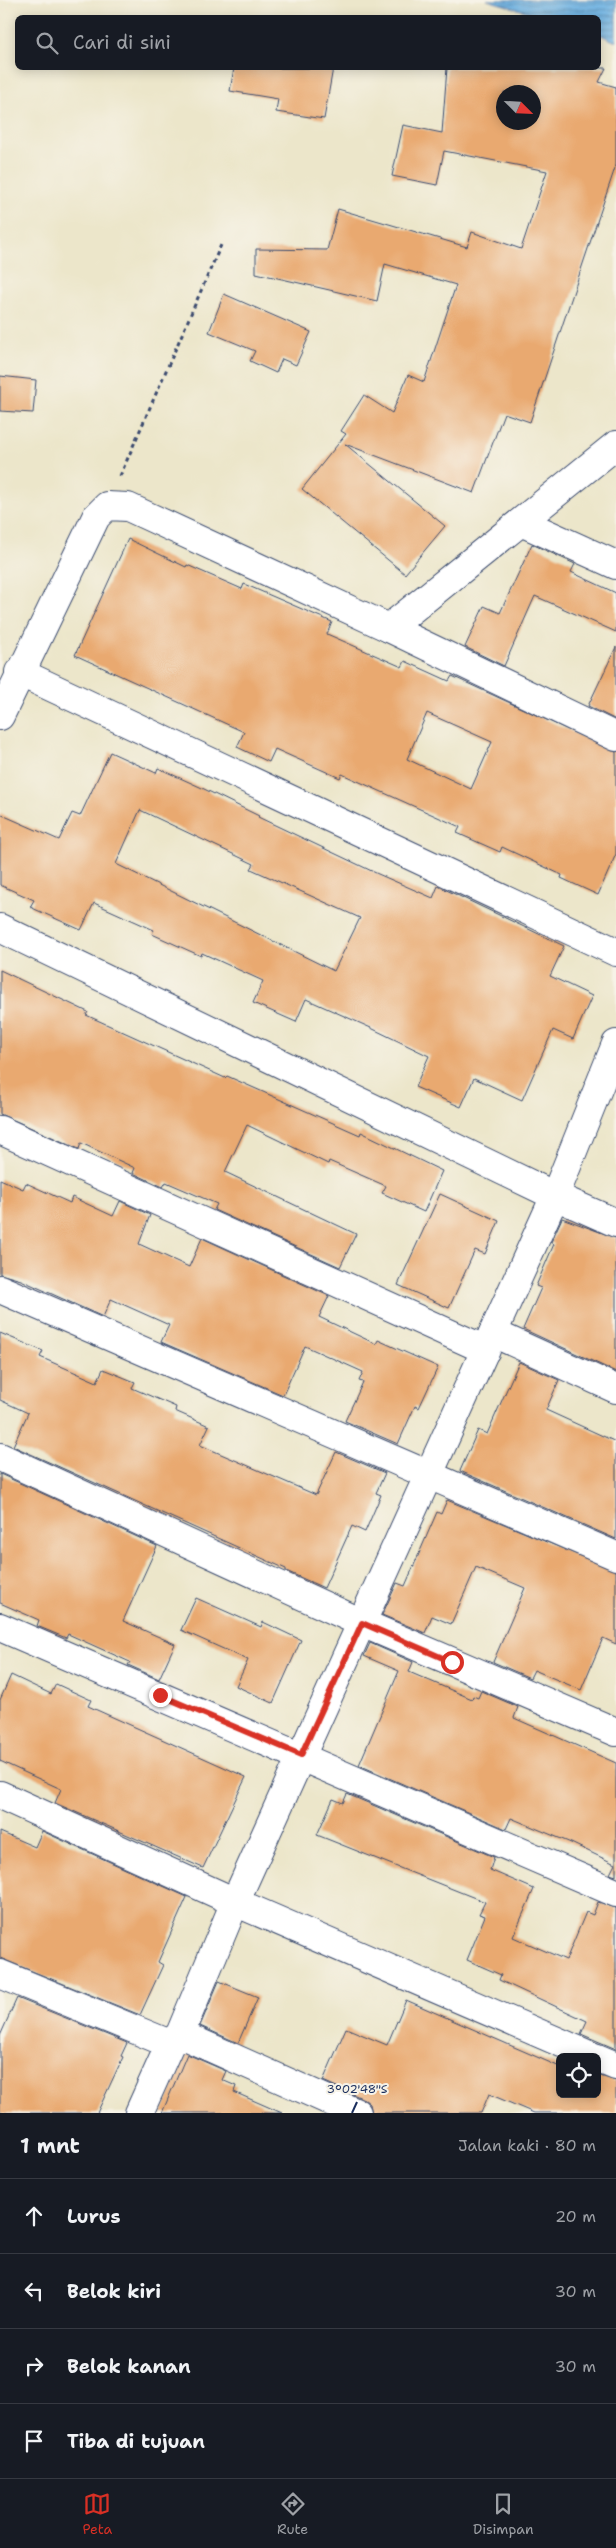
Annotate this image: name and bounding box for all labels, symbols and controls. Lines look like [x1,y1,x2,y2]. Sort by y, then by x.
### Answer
search box [15,15,601,70]
icon: search [33,29,61,57]
text: Cari di sini [73,30,171,55]
north arrow [496,85,541,130]
route start [441,1651,464,1674]
route end [149,1684,172,1707]
map controls [556,2053,601,2098]
button: locate [556,2053,601,2098]
text: 3°02'48"S [327,2081,388,2097]
text: 1 mnt [20,2132,80,2160]
text: Jalan kaki · 80 m [458,2135,596,2156]
icon: ahead [20,2202,48,2230]
text: Lurus [67,2204,121,2229]
text: 20 m [555,2206,596,2227]
icon: left [20,2277,48,2305]
text: Belok kiri [67,2279,161,2304]
text: 30 m [555,2281,596,2302]
icon: right [20,2352,48,2380]
text: Belok kanan [67,2354,191,2379]
text: 30 m [555,2356,596,2377]
icon: arrive [20,2427,48,2455]
text: Tiba di tujuan [67,2429,205,2454]
tab: Peta [82,2490,112,2538]
tab: Rute [277,2490,308,2538]
tab: Disimpan [473,2490,534,2538]

